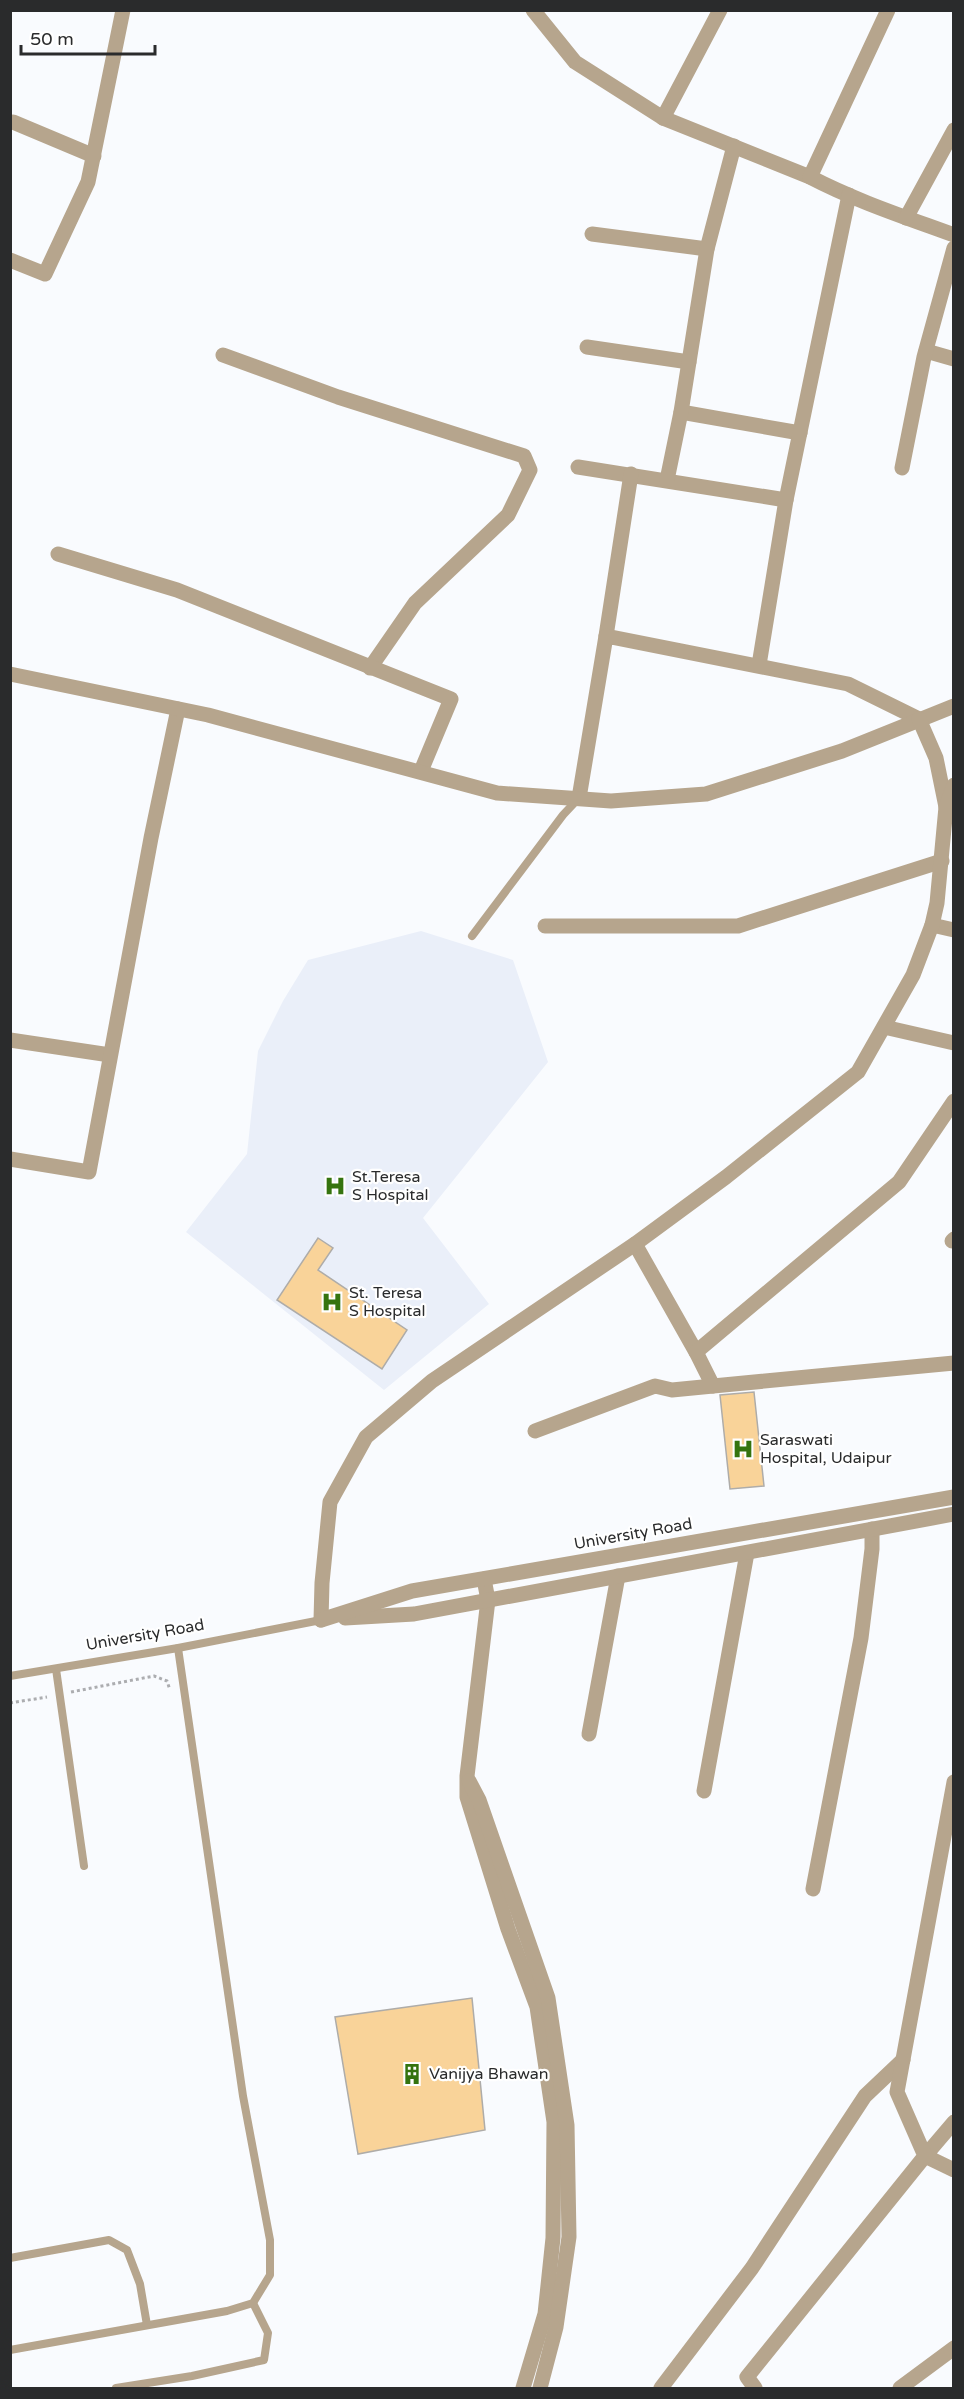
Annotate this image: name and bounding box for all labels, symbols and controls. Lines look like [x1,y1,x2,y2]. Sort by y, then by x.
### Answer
scale bar [21,18,154,56]
text: 50 m [30,28,74,50]
place label: St.Teresa S Hospital [352,1167,428,1205]
hospital icon: St.Teresa S Hospital [323,1174,347,1198]
place label: St. Teresa S Hospital [349,1283,425,1321]
hospital icon: St. Teresa S Hospital [320,1290,344,1314]
place label: Saraswati Hospital, Udaipur [760,1430,893,1468]
hospital icon: Saraswati Hospital, Udaipur [731,1437,755,1461]
street label: University Road [572,1514,694,1554]
street label: University Road [84,1615,206,1655]
building icon: Vanijya Bhawan [400,2062,424,2086]
place label: Vanijya Bhawan [429,2064,549,2084]

